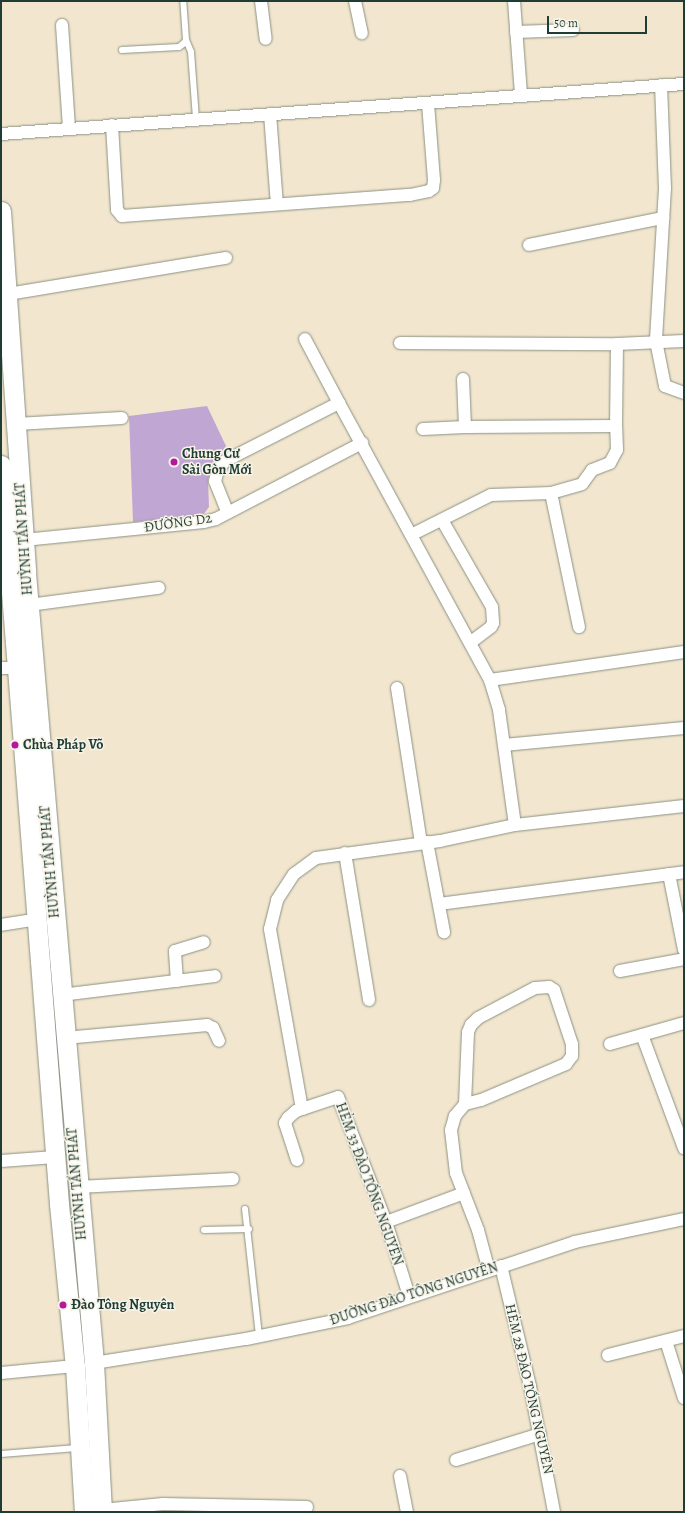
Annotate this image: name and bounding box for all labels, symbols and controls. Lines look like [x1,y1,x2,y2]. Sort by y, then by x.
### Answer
scale bar [549,8,649,34]
text: 50 m [554,15,578,31]
place label: Chung Cư Sài Gòn Mới [182,446,252,478]
marker: Chung Cư Sài Gòn Mới [169,457,179,467]
street label: HUỲNH TẤN PHÁT [12,482,36,596]
street label: ĐƯỜNG D2 [143,510,213,536]
place label: Chùa Pháp Võ [23,737,103,753]
marker: Chùa Pháp Võ [10,740,20,750]
street label: HUỲNH TẤN PHÁT [37,805,63,919]
street label: HẺM 33 ĐÀO TỐNG NGUYÊN [332,1100,406,1268]
street label: HUỲNH TẤN PHÁT [64,1127,90,1241]
street label: ĐƯỜNG ĐÀO TÔNG NGUYÊN [328,1259,500,1329]
place label: Đào Tông Nguyên [71,1297,174,1313]
marker: Đào Tông Nguyên [58,1300,68,1310]
street label: HẺM 28 ĐÀO TỐNG NGUYÊN [501,1302,557,1476]

